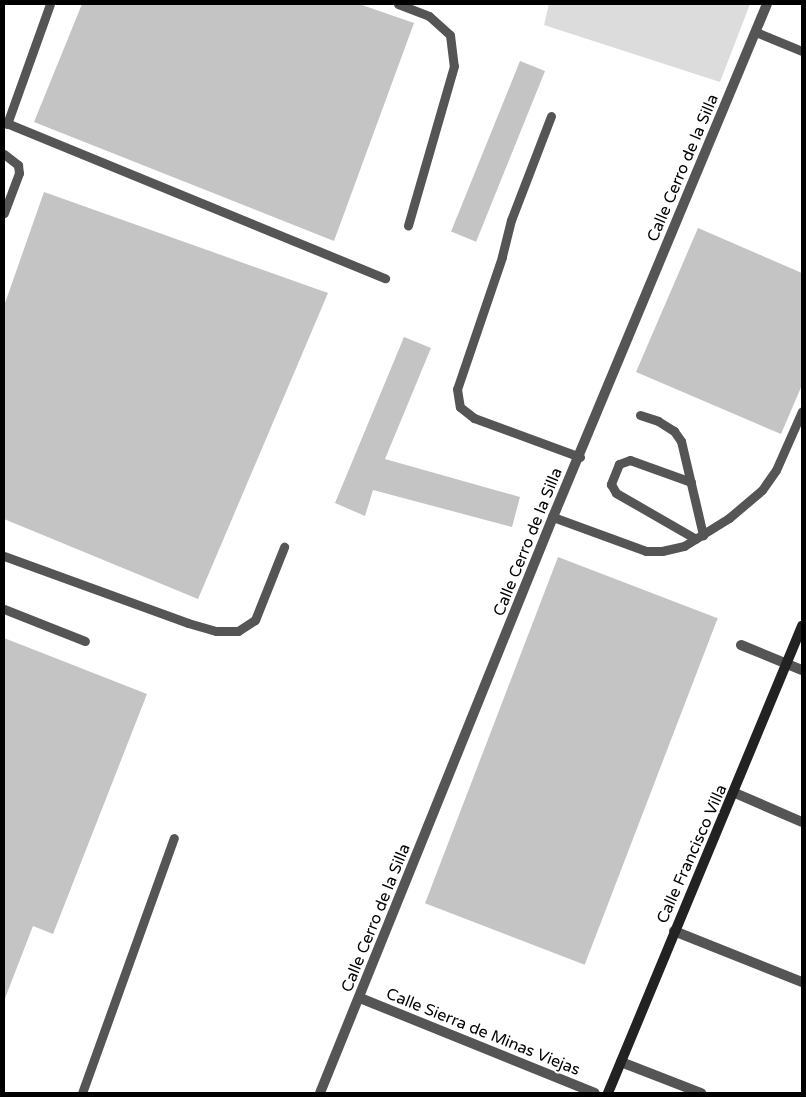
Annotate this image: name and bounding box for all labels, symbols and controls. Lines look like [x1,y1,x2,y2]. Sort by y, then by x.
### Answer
street label: Calle Cerro de la Silla [643,91,723,245]
street label: Calle Cerro de la Silla [489,465,567,619]
street label: Calle Francisco Villa [653,782,731,926]
street label: Calle Cerro de la Silla [337,841,415,995]
street label: Calle Sierra de Minas Viejas [383,984,583,1080]

